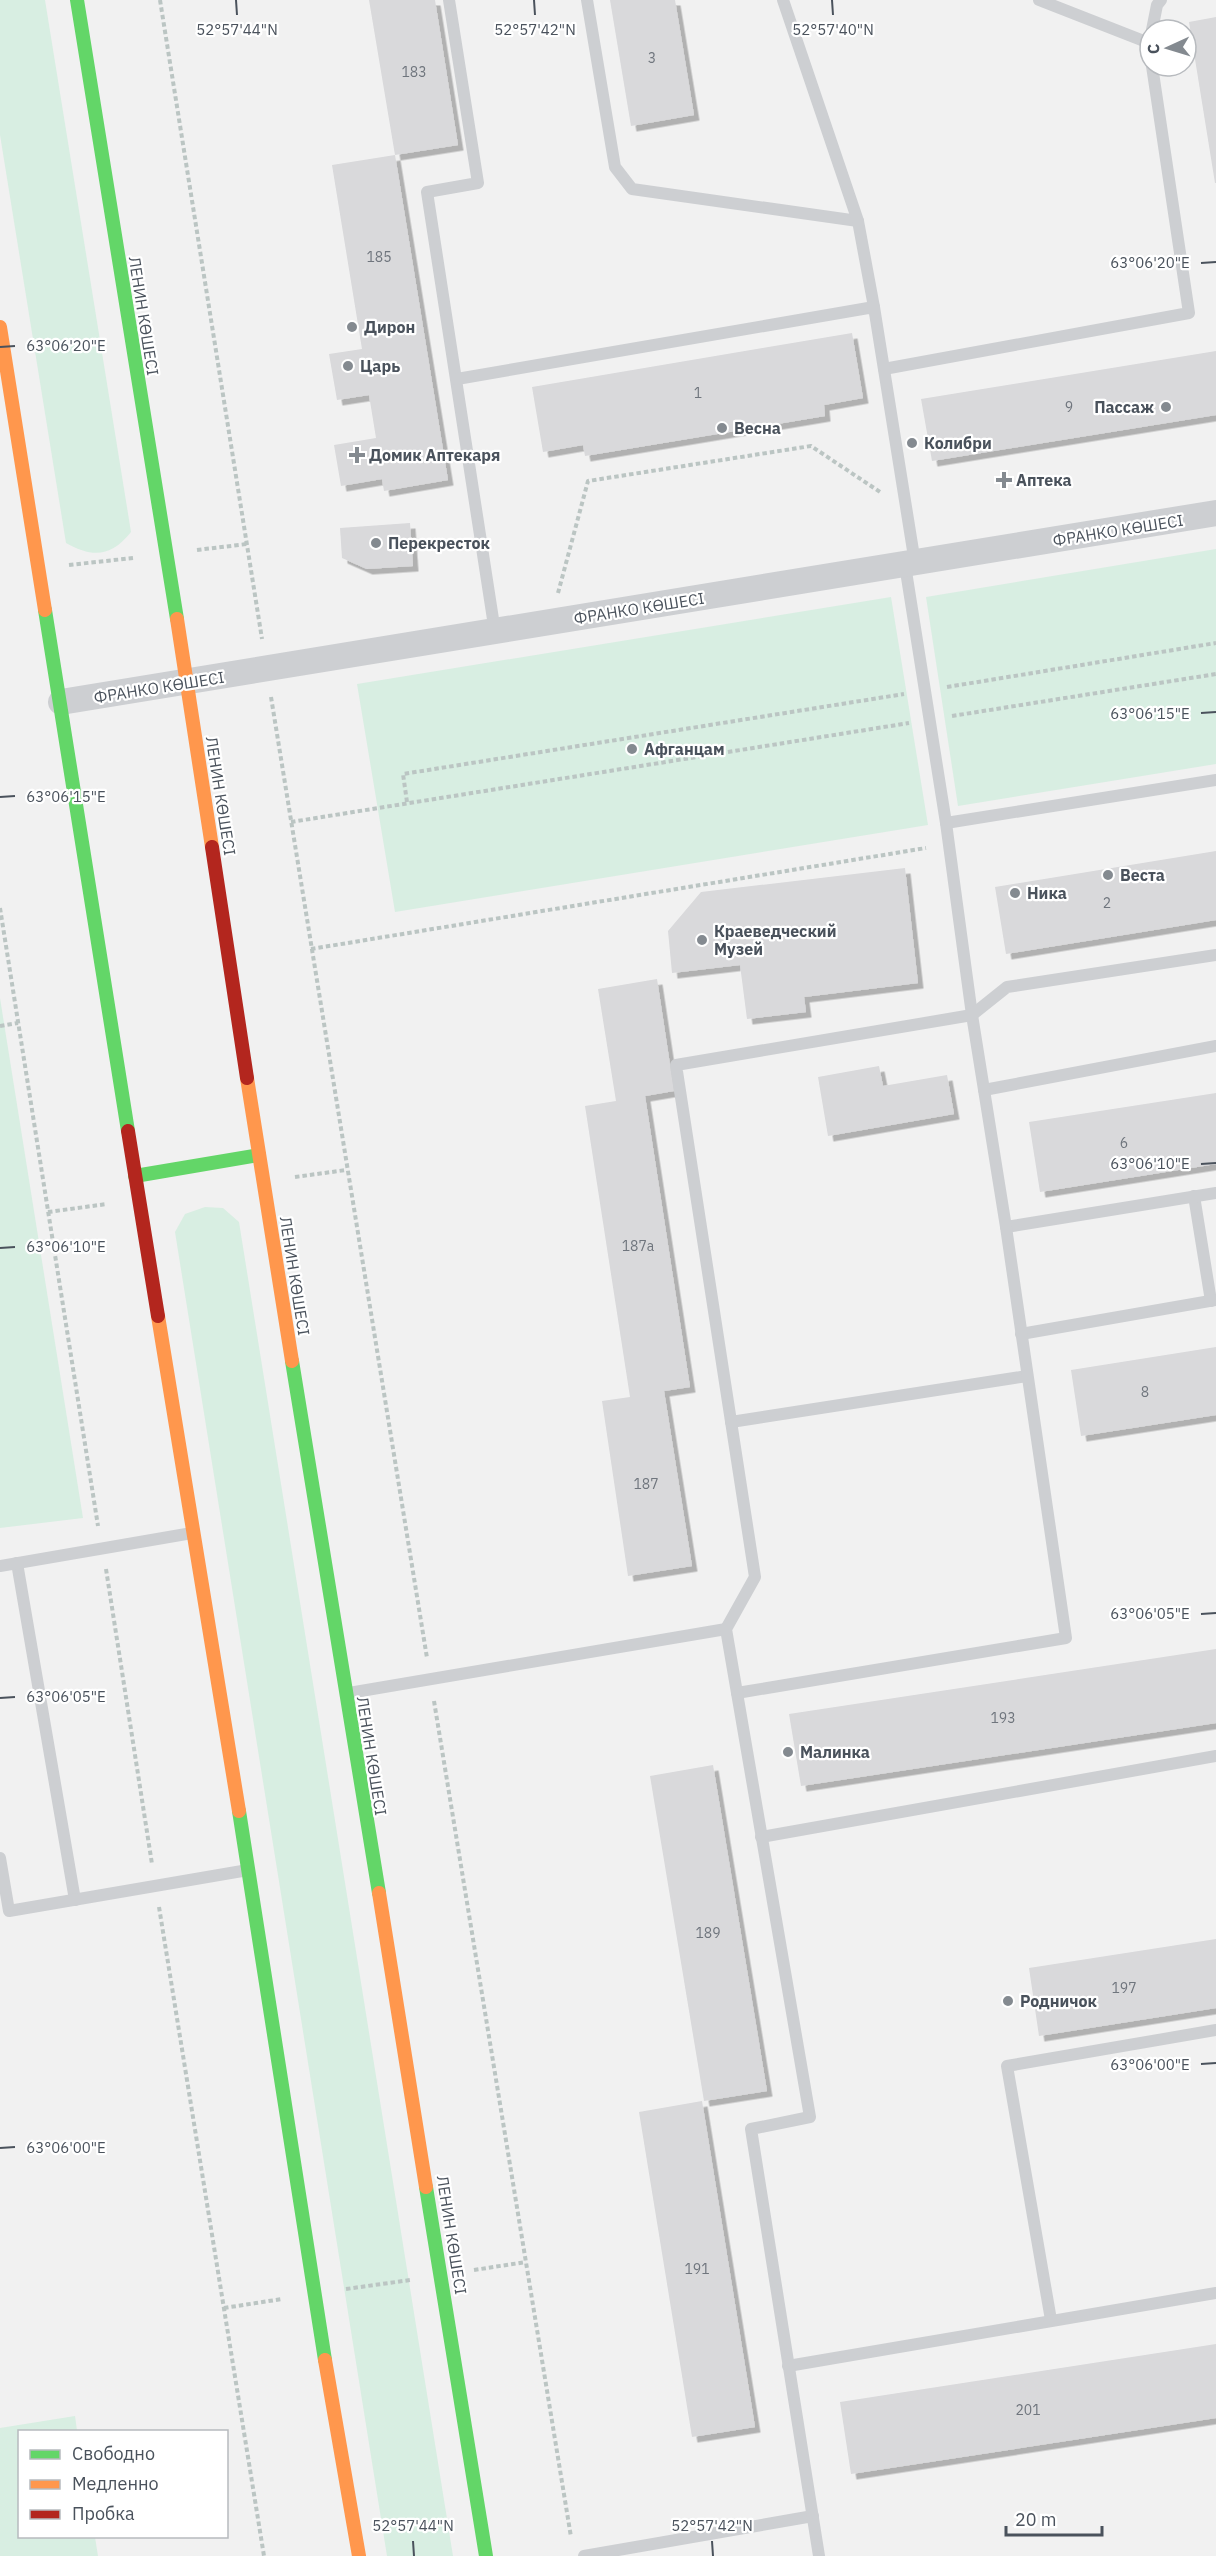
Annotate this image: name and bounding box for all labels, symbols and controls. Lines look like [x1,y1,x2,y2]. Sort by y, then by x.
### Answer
north arrow [1138,18,1198,78]
text: 52°57'44"N [196,20,278,39]
text: 52°57'42"N [494,20,576,39]
text: 52°57'40"N [792,20,874,39]
text: С [1143,43,1163,55]
house number: 3 [648,49,656,67]
house number: 183 [401,63,427,81]
house number: 185 [366,248,392,266]
text: 63°06'20"E [1110,253,1190,272]
street label: ЛЕНИН КӨШЕСІ [125,255,163,377]
place label: Дирон [364,317,415,337]
marker: Дирон [345,320,359,334]
text: 63°06'20"E [26,336,106,355]
place label: Царь [360,356,400,376]
marker: Царь [341,359,355,373]
house number: 1 [694,384,702,402]
place label: Пассаж [1094,397,1154,417]
house number: 9 [1065,398,1073,416]
marker: Пассаж [1159,400,1173,414]
place label: Весна [734,418,781,438]
marker: Весна [715,421,729,435]
place label: Колибри [924,433,992,453]
marker: Колибри [905,436,919,450]
place label: Домик Аптекаря [369,445,500,465]
marker: Домик Аптекаря [350,448,364,462]
place label: Аптека [1016,470,1072,490]
marker: Аптека [997,473,1011,487]
street label: ФРАНКО КӨШЕСІ [1051,510,1185,550]
place label: Перекресток [388,533,490,553]
marker: Перекресток [369,536,383,550]
street label: ФРАНКО КӨШЕСІ [572,588,706,628]
street label: ФРАНКО КӨШЕСІ [92,667,226,707]
text: 63°06'15"E [1110,704,1190,723]
street label: ЛЕНИН КӨШЕСІ [202,735,240,857]
place label: Афганцам [644,739,725,759]
marker: Афганцам [625,742,639,756]
text: 63°06'15"E [26,787,106,806]
place label: Веста [1120,865,1165,885]
marker: Веста [1101,868,1115,882]
place label: Ника [1027,883,1067,903]
marker: Ника [1008,886,1022,900]
house number: 2 [1103,894,1111,912]
place label: Краеведческий Музей [714,921,836,959]
marker: Краеведческий Музей [695,933,709,947]
house number: 6 [1120,1134,1128,1152]
text: 63°06'10"E [1110,1154,1190,1173]
street label: ЛЕНИН КӨШЕСІ [276,1215,314,1337]
text: 63°06'10"E [26,1237,106,1256]
house number: 187а [622,1237,655,1255]
house number: 8 [1141,1383,1149,1401]
house number: 187 [633,1475,659,1493]
text: 63°06'05"E [1110,1604,1190,1623]
text: 63°06'05"E [26,1687,106,1706]
street label: ЛЕНИН КӨШЕСІ [353,1695,391,1817]
house number: 193 [990,1709,1016,1727]
place label: Малинка [800,1742,870,1762]
marker: Малинка [781,1745,795,1759]
house number: 189 [695,1924,721,1942]
house number: 197 [1111,1979,1137,1997]
place label: Родничок [1020,1991,1097,2011]
marker: Родничок [1001,1994,1015,2008]
text: 63°06'00"E [1110,2055,1190,2074]
text: 63°06'00"E [26,2138,106,2157]
street label: ЛЕНИН КӨШЕСІ [433,2174,471,2296]
house number: 191 [684,2260,710,2278]
house number: 201 [1015,2401,1041,2419]
legend [18,2430,228,2538]
text: Свободно [72,2442,155,2465]
text: Медленно [72,2472,159,2495]
scale bar [1006,2499,1102,2537]
text: Пробка [72,2502,135,2525]
text: 20 m [1015,2508,1057,2531]
text: 52°57'44"N [372,2516,454,2535]
text: 52°57'42"N [671,2516,753,2535]

